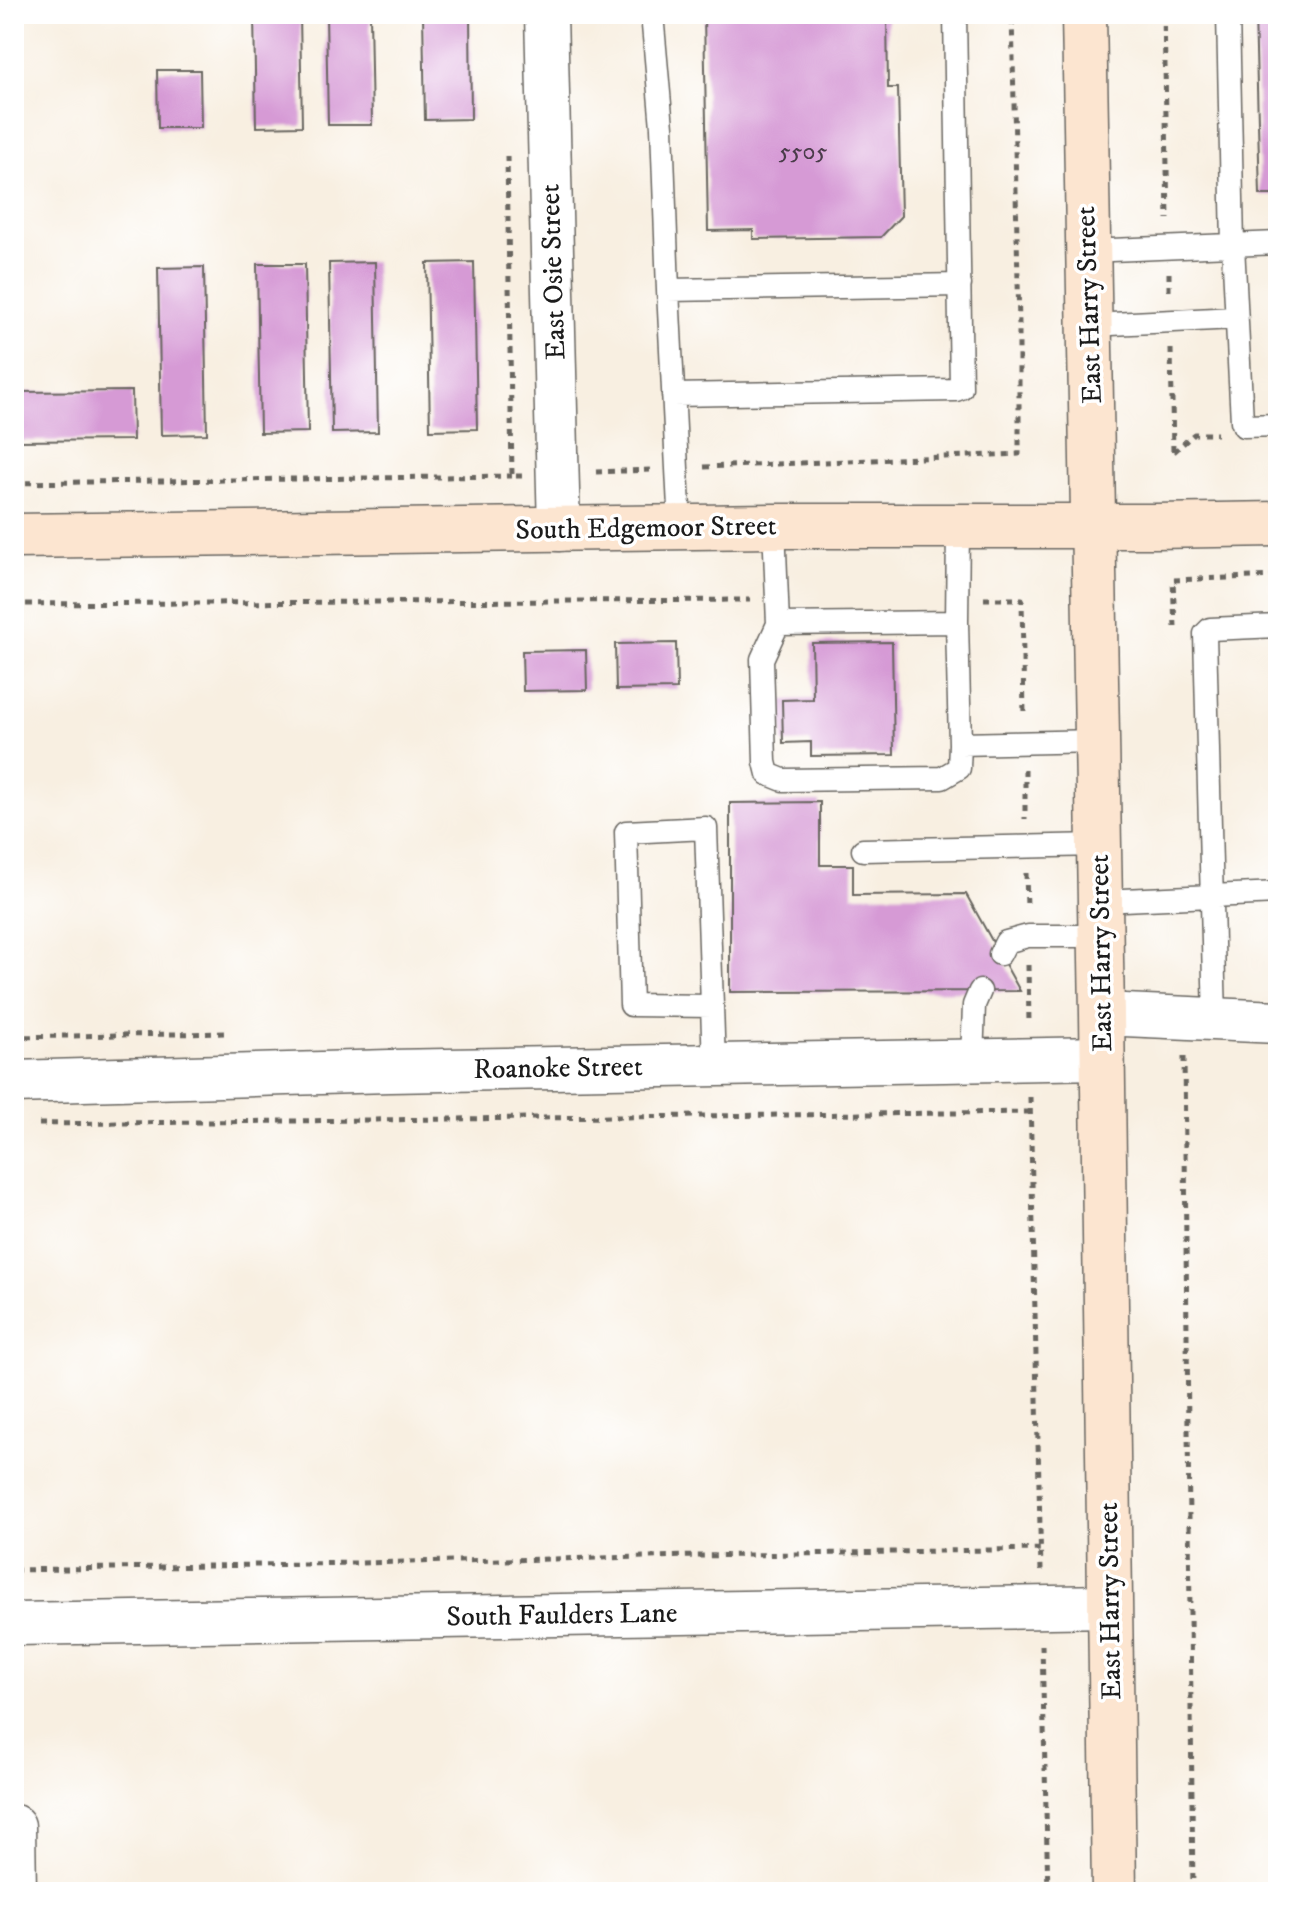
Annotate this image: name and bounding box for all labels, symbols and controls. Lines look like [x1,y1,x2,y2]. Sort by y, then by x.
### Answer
house number: 5505 [779,137,827,167]
street label: East Osie Street [532,183,574,361]
street label: East Harry Street [1068,206,1110,404]
street label: South Edgemoor Street [515,508,777,548]
street label: East Harry Street [1082,854,1120,1052]
street label: Roanoke Street [473,1049,643,1087]
street label: East Harry Street [1091,1502,1129,1700]
street label: South Faulders Lane [446,1595,678,1635]

